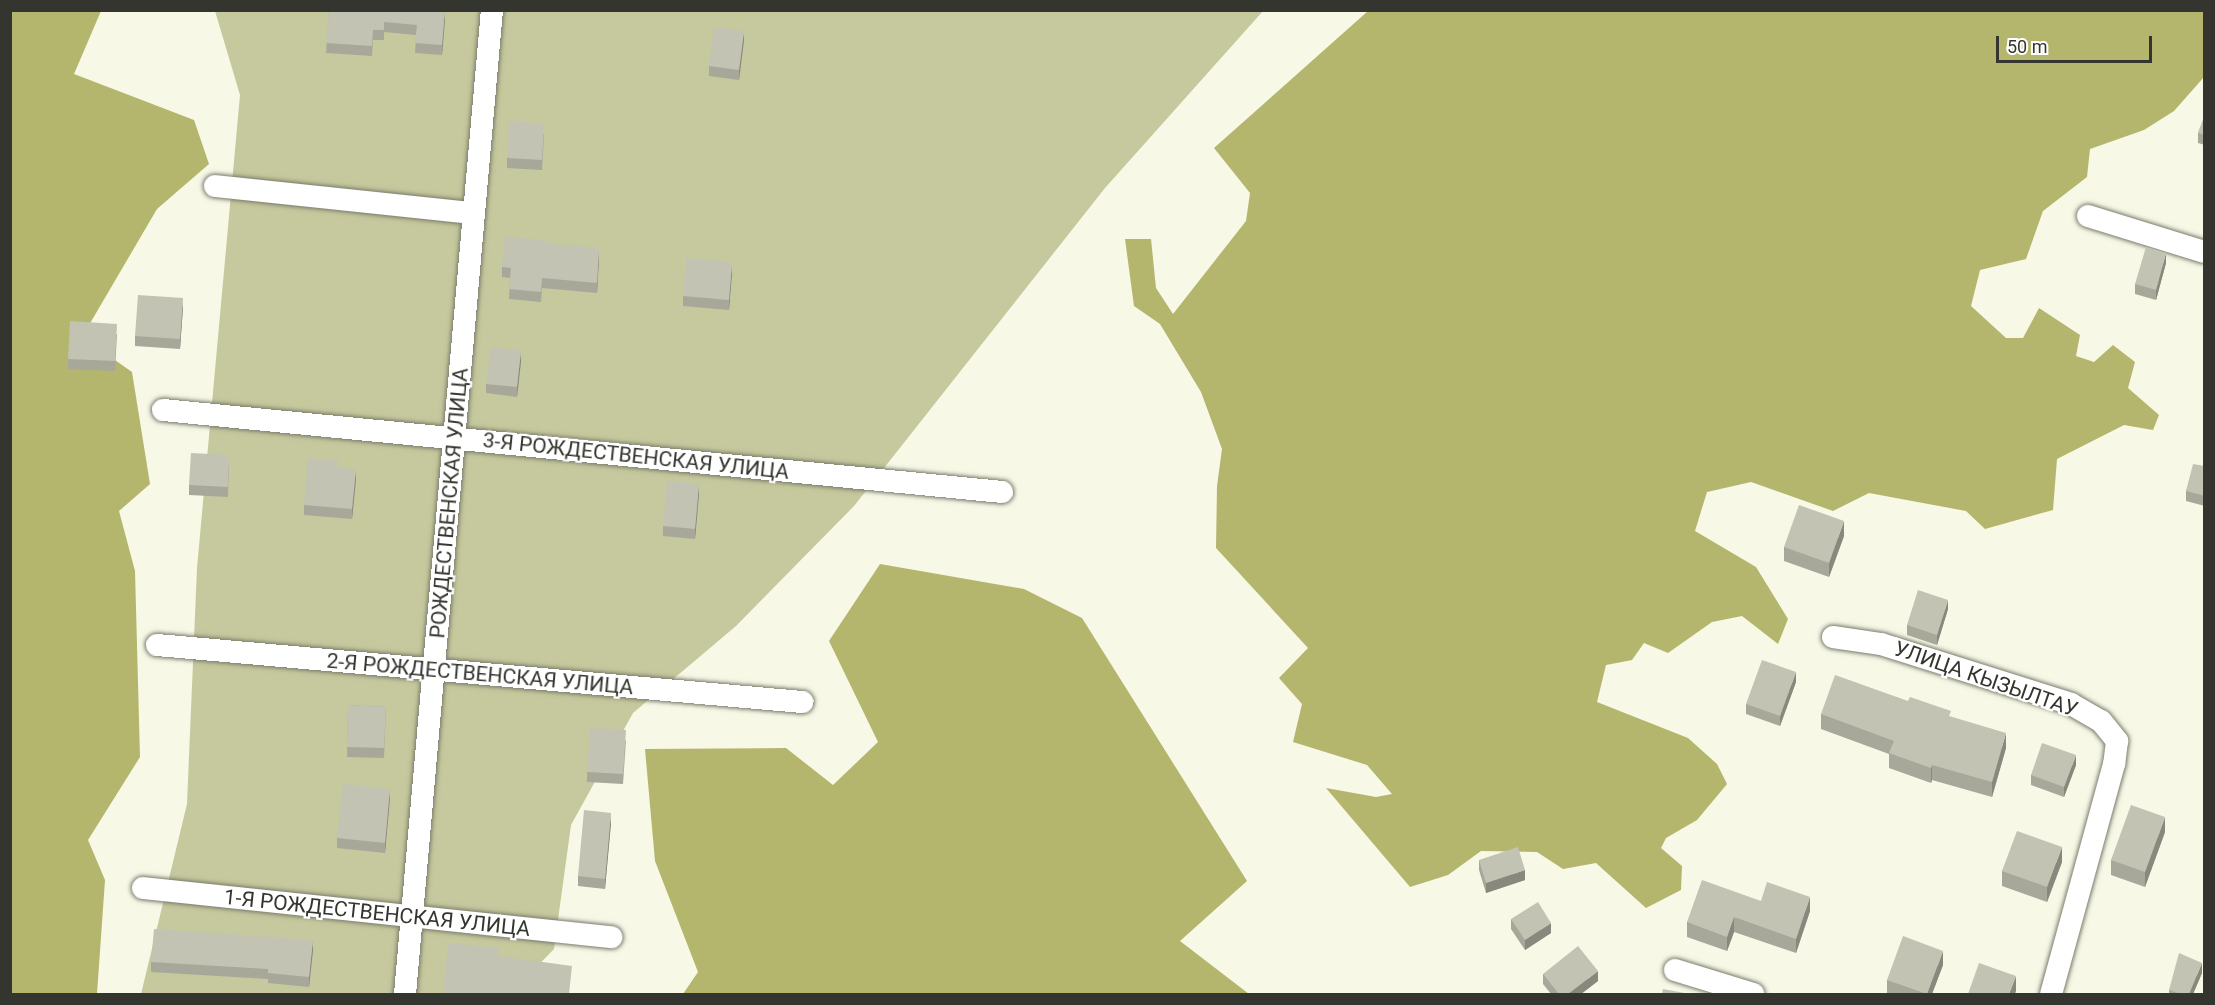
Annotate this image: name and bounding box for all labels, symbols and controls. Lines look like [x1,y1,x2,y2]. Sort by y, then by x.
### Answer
scale bar [1999,24,2155,62]
text: 50 m [2007,36,2047,57]
street label: РОЖДЕСТВЕНСКАЯ УЛИЦА [425,367,473,639]
street label: 3-Я РОЖДЕСТВЕНСКАЯ УЛИЦА [482,427,790,485]
street label: УЛИЦА КЫЗЫЛТАУ [1891,636,2081,722]
street label: 2-Я РОЖДЕСТВЕНСКАЯ УЛИЦА [326,648,634,700]
street label: 1-Я РОЖДЕСТВЕНСКАЯ УЛИЦА [223,884,531,942]

